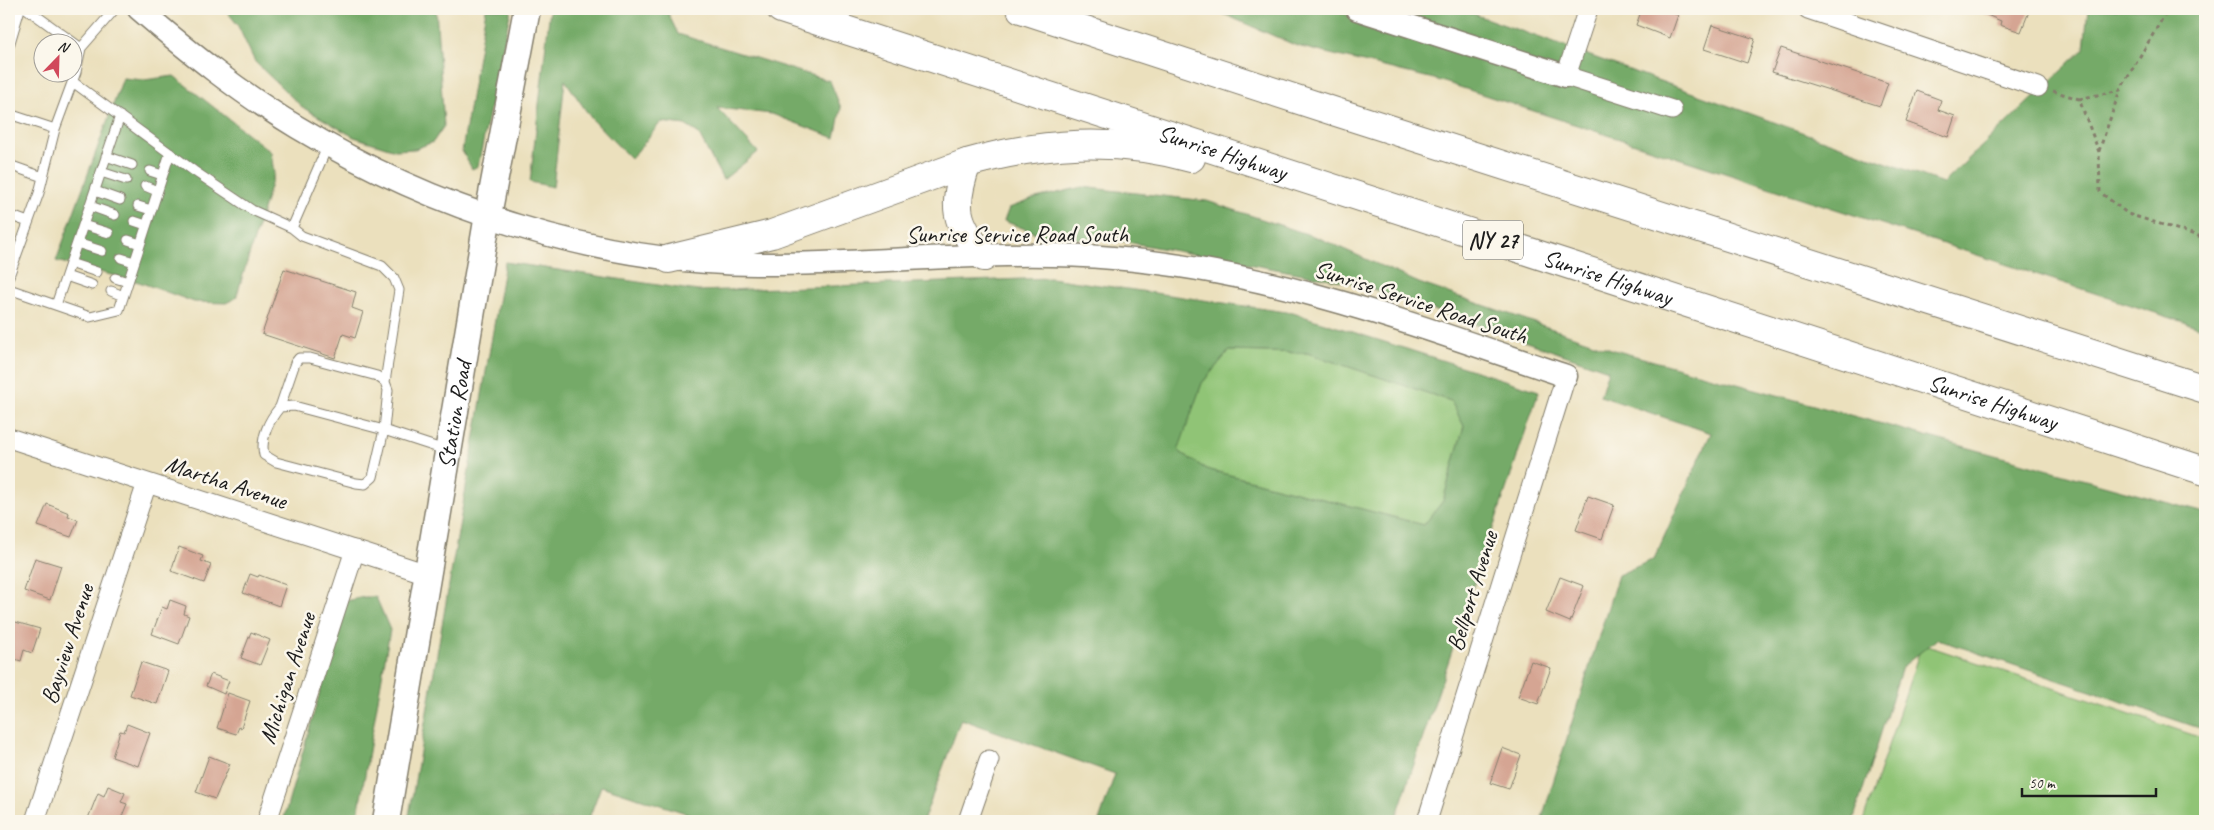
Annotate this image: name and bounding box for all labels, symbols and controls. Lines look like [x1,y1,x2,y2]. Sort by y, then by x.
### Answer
north arrow [32,32,82,82]
text: N [56,37,72,57]
street label: Sunrise Highway [1154,117,1292,188]
street label: Sunrise Service Road South [906,219,1129,249]
road number: NY 27 [1463,220,1523,260]
street label: Sunrise Highway [1539,242,1678,313]
street label: Sunrise Service Road South [1311,253,1532,351]
street label: Station Road [431,355,479,471]
street label: Sunrise Highway [1925,367,2063,438]
street label: Martha Avenue [162,448,293,516]
street label: Bellport Avenue [1440,525,1505,654]
street label: Bayview Avenue [34,578,101,708]
street label: Michigan Avenue [252,607,323,747]
scale bar [2022,765,2155,797]
text: 50 m [2029,774,2056,793]

